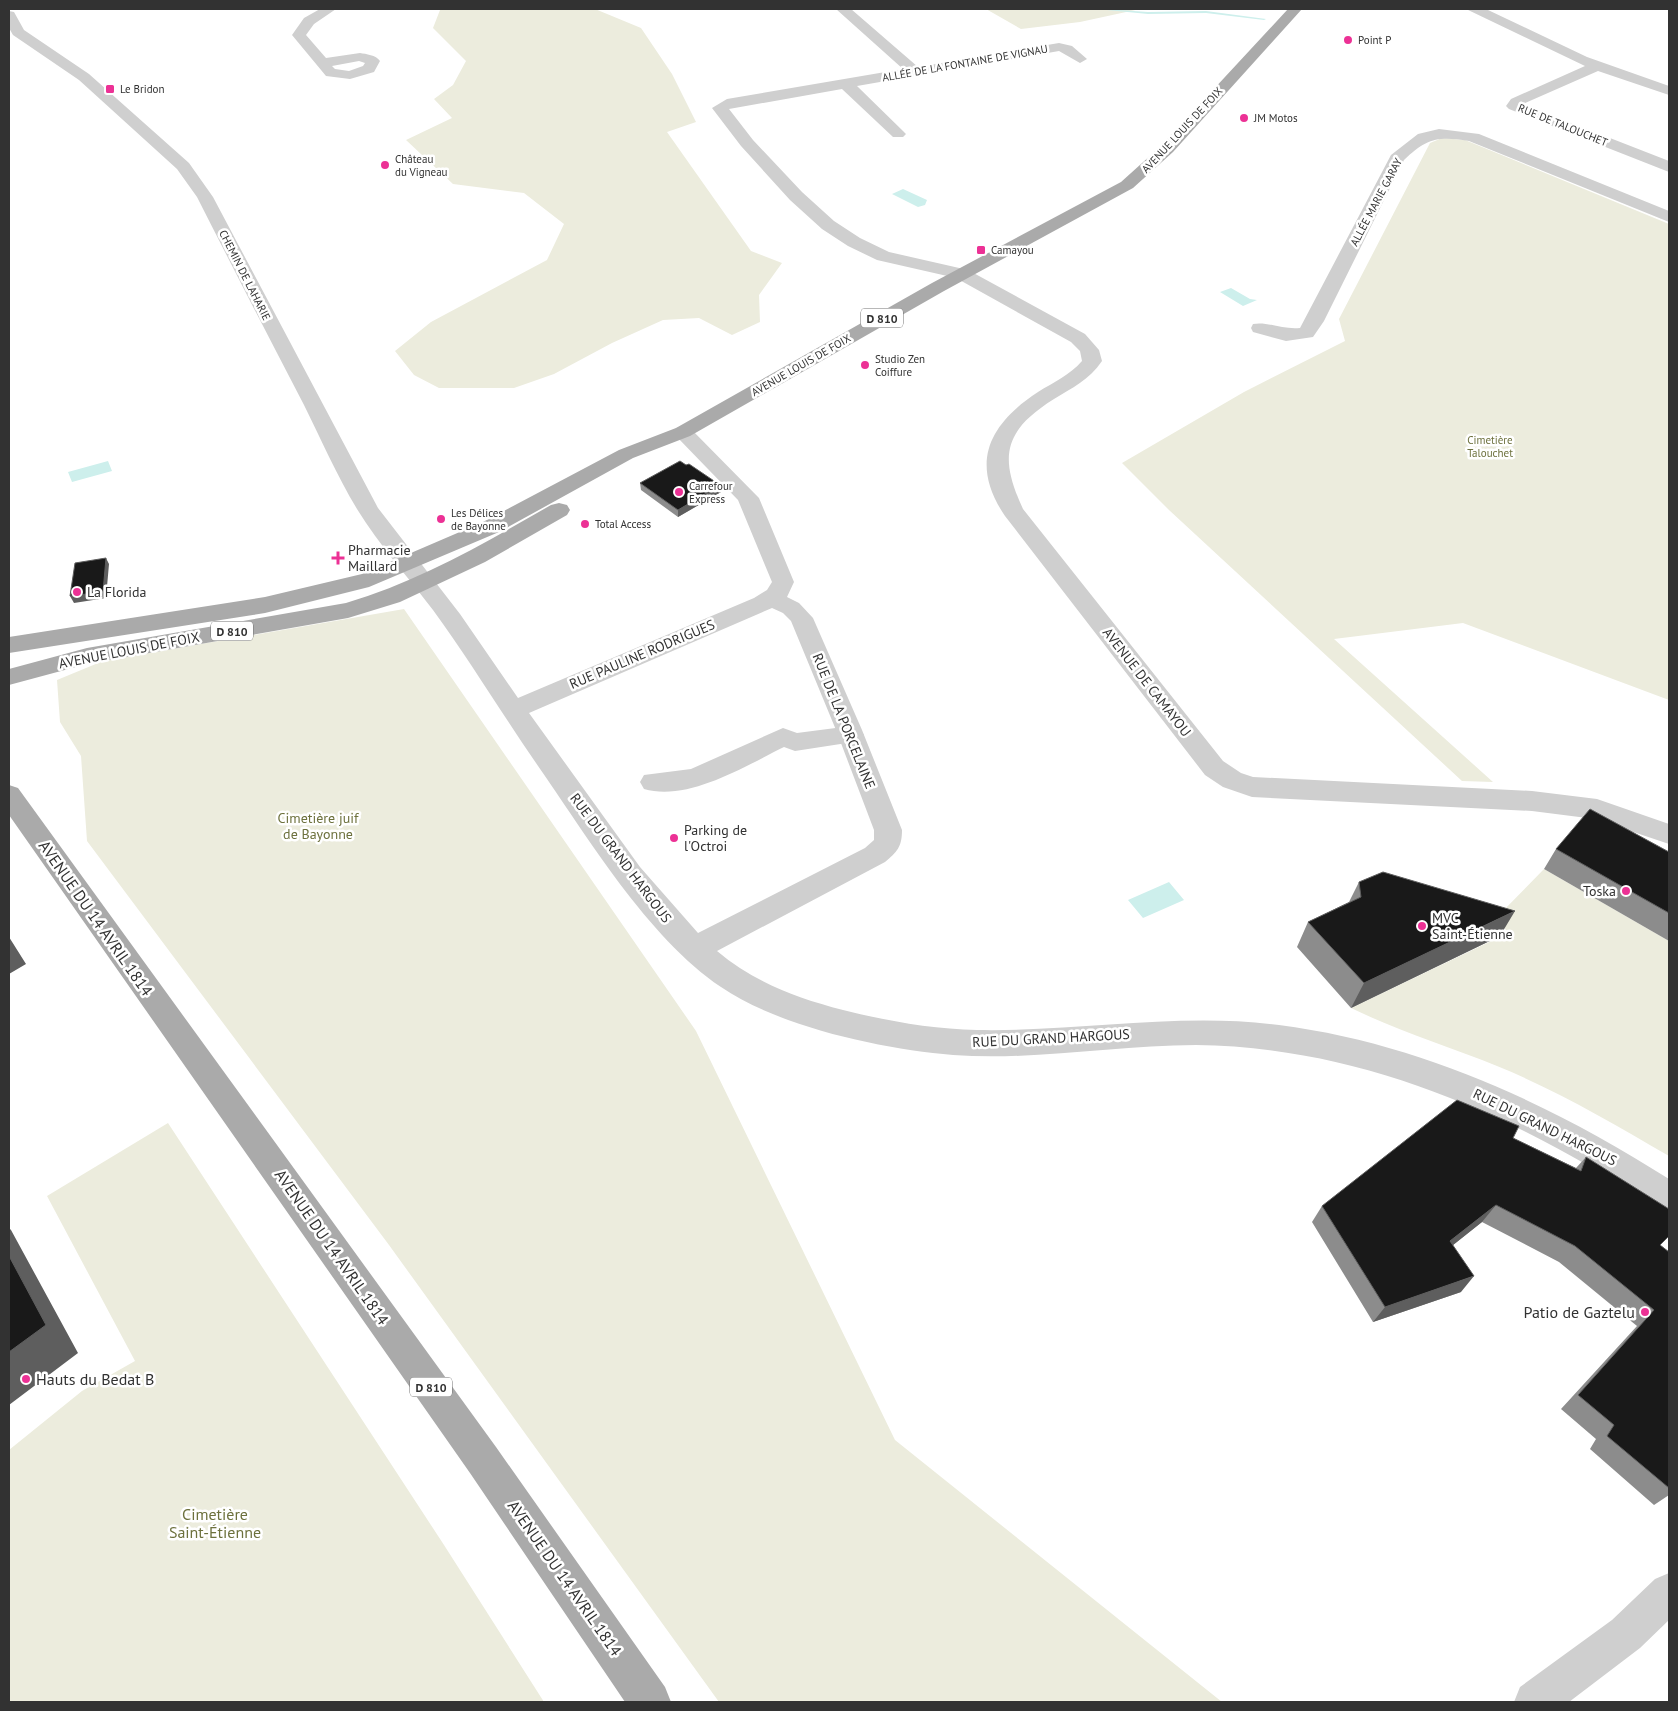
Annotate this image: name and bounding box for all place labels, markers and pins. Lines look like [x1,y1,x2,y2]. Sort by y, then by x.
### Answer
place label: Point P [1358,33,1391,47]
marker: Point P [1342,34,1354,46]
place label: Le Bridon [120,82,165,96]
marker: Le Bridon [104,83,116,95]
place label: JM Motos [1253,111,1298,125]
marker: JM Motos [1238,112,1250,124]
place label: Château du Vigneau [395,152,448,179]
marker: Château du Vigneau [379,159,391,171]
place label: Camayou [991,243,1034,257]
marker: Camayou [975,244,987,256]
place label: Studio Zen Coiffure [875,352,925,379]
marker: Studio Zen Coiffure [859,359,871,371]
place label: Carrefour Express [689,479,733,506]
marker: Carrefour Express [673,486,685,498]
place label: Les Délices de Bayonne [451,506,506,533]
marker: Les Délices de Bayonne [435,513,447,525]
place label: Total Access [595,517,652,531]
marker: Total Access [579,518,591,530]
place label: Pharmacie Maillard [348,541,411,575]
marker: Pharmacie Maillard [332,552,344,564]
place label: La Florida [87,583,147,601]
marker: La Florida [71,586,83,598]
place label: Parking de l'Octroi [684,821,747,855]
marker: Parking de l'Octroi [668,832,680,844]
place label: Toska [1583,882,1616,900]
marker: Toska [1620,885,1632,897]
place label: MVC Saint-Étienne [1432,909,1513,943]
marker: MVC Saint-Étienne [1416,920,1428,932]
place label: Patio de Gaztelu [1524,1302,1635,1322]
marker: Patio de Gaztelu [1639,1306,1651,1318]
place label: Hauts du Bedat B [36,1369,154,1389]
marker: Hauts du Bedat B [20,1373,32,1385]

